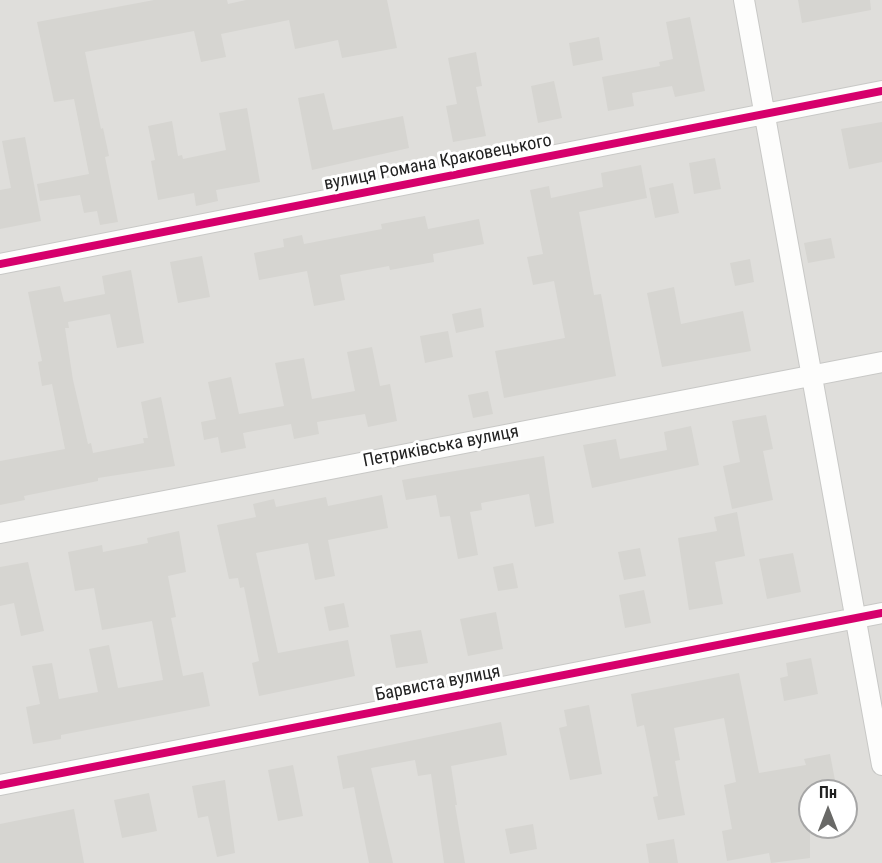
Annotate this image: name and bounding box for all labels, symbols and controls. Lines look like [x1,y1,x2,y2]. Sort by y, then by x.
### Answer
street label: вулиця Романа Краковецького [322,130,554,196]
street label: Петриківська вулиця [361,421,521,473]
street label: Барвиста вулиця [374,661,502,707]
north arrow [798,779,858,839]
text: Пн [819,783,837,802]

